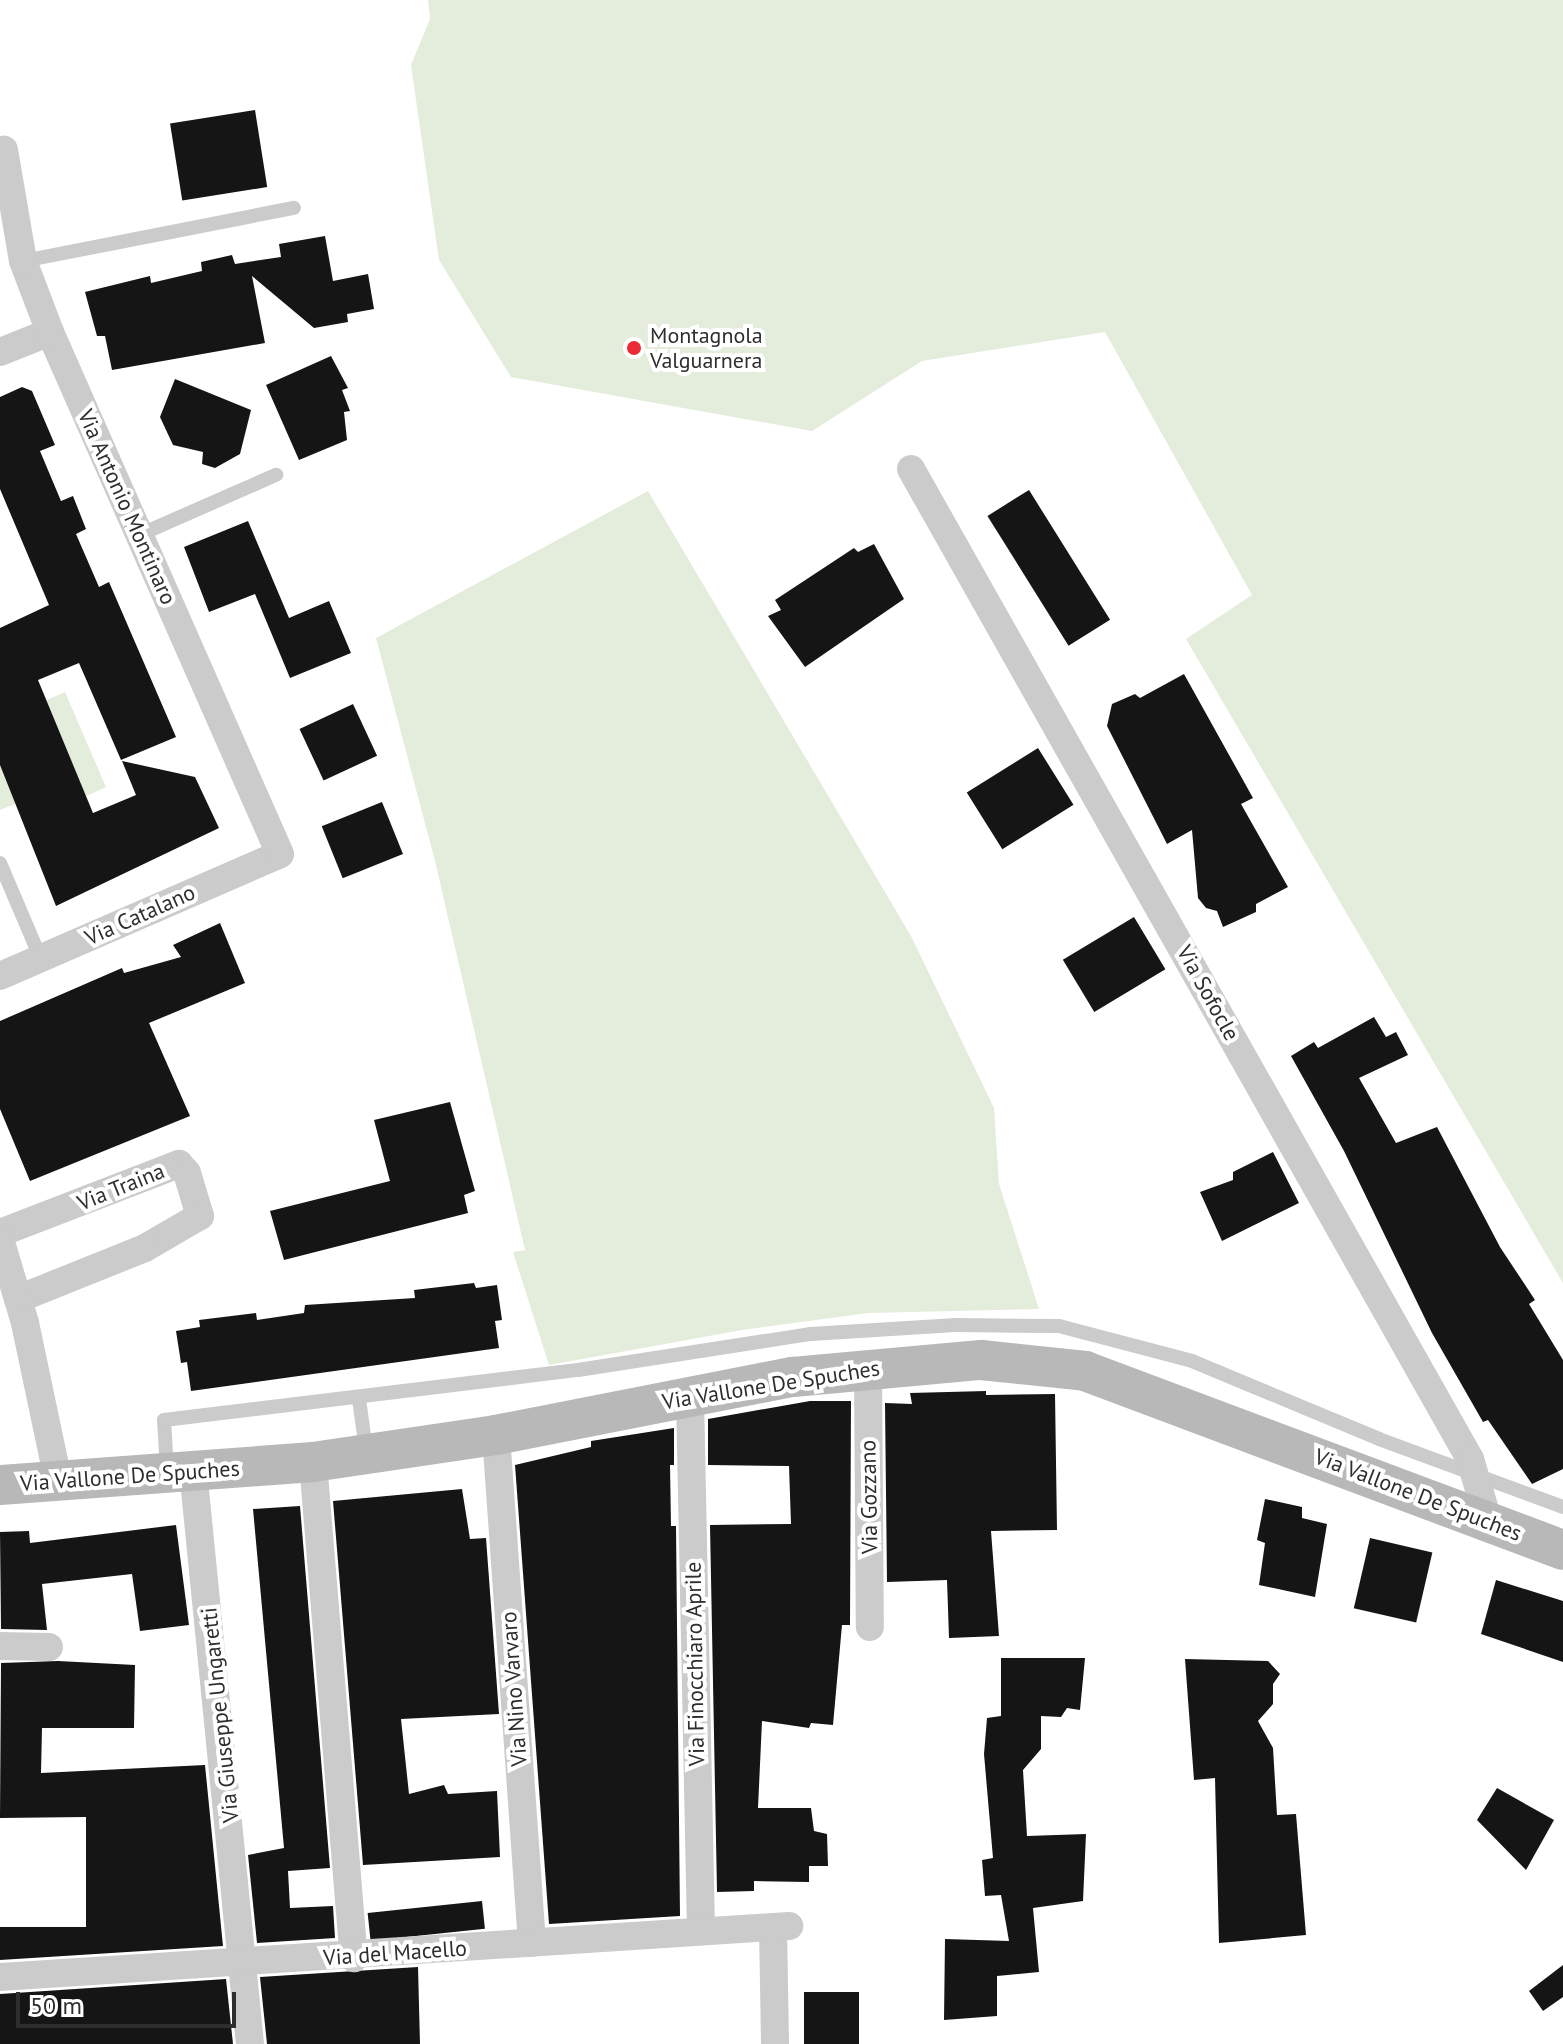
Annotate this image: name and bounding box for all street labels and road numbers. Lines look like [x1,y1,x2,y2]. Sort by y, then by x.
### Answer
street label: Via Antonio Montinaro [72,405,182,609]
street label: Via Catalano [81,879,199,951]
street label: Via Sofocle [1171,941,1245,1045]
street label: Via Traina [73,1157,169,1217]
street label: Via Vallone De Spuches [660,1355,882,1415]
street label: Via Gozzano [855,1440,883,1554]
street label: Via Vallone De Spuches [1310,1443,1526,1547]
street label: Via Vallone De Spuches [19,1455,241,1497]
street label: Via Finocchiaro Aprile [680,1561,710,1767]
street label: Via Giuseppe Ungaretti [196,1606,244,1824]
street label: Via Nino Varvaro [495,1610,533,1768]
street label: Via del Macello [322,1935,468,1971]

